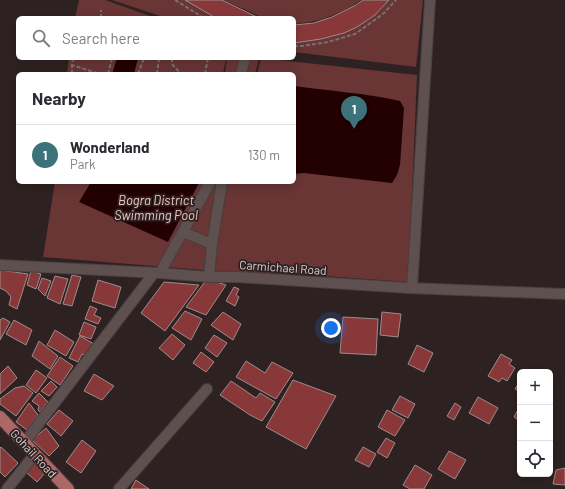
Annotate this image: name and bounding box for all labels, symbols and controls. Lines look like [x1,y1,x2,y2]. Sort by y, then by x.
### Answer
search box [16,16,296,60]
icon: search [30,27,52,49]
text: Search here [62,29,140,47]
text: Nearby [32,88,86,108]
pin: 1 [341,96,367,129]
text: Wonderland [70,138,149,156]
text: 1 [43,147,47,163]
text: 130 m [248,147,280,163]
text: Park [70,156,96,172]
water label: Bogra District Swimming Pool [114,192,198,223]
street label: Carmichael Road [239,257,327,277]
your location [321,318,341,338]
map controls [517,369,553,477]
button: + [517,369,553,405]
button: − [517,405,553,441]
street label: Gohail Road [8,426,60,480]
button: locate [517,441,553,477]

